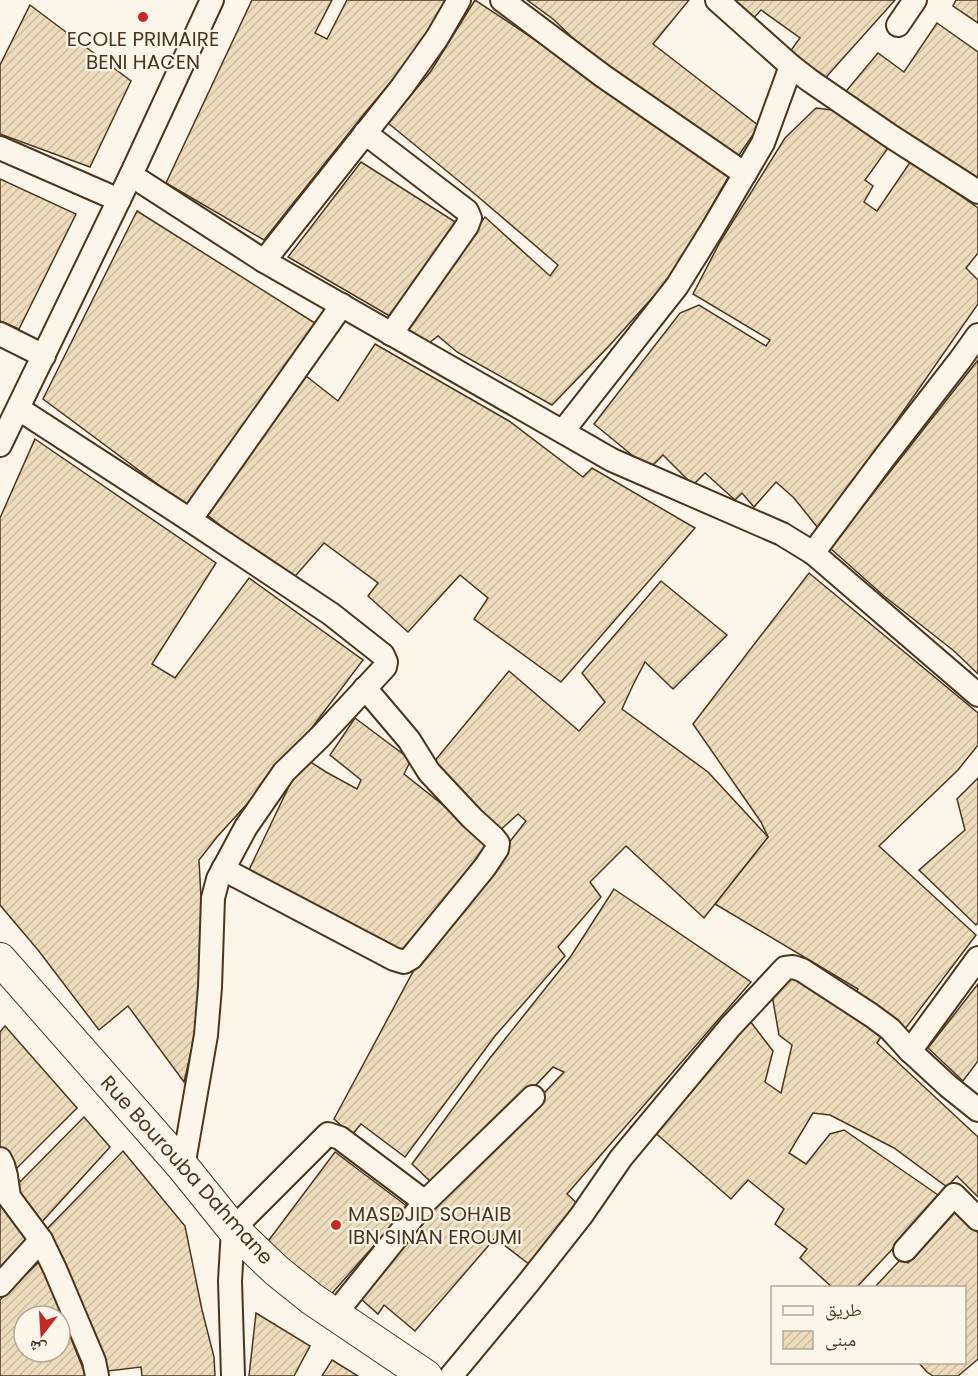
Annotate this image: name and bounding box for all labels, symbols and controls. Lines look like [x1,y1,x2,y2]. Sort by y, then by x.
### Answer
marker: ECOLE PRIMAIRE BENI HACEN [136,10,150,24]
place label: ECOLE PRIMAIRE BENI HACEN [67,25,219,76]
street label: Rue Bourouba Dahmane [94,1069,280,1271]
place label: MASDJID SOHAIB IBN SINAN EROUMI [348,1200,522,1251]
marker: MASDJID SOHAIB IBN SINAN EROUMI [329,1218,343,1232]
legend [771,1286,966,1364]
text: طريق [825,1297,862,1322]
north arrow [12,1304,72,1364]
text: مبنى [825,1327,856,1352]
text: ش [26,1334,49,1361]

